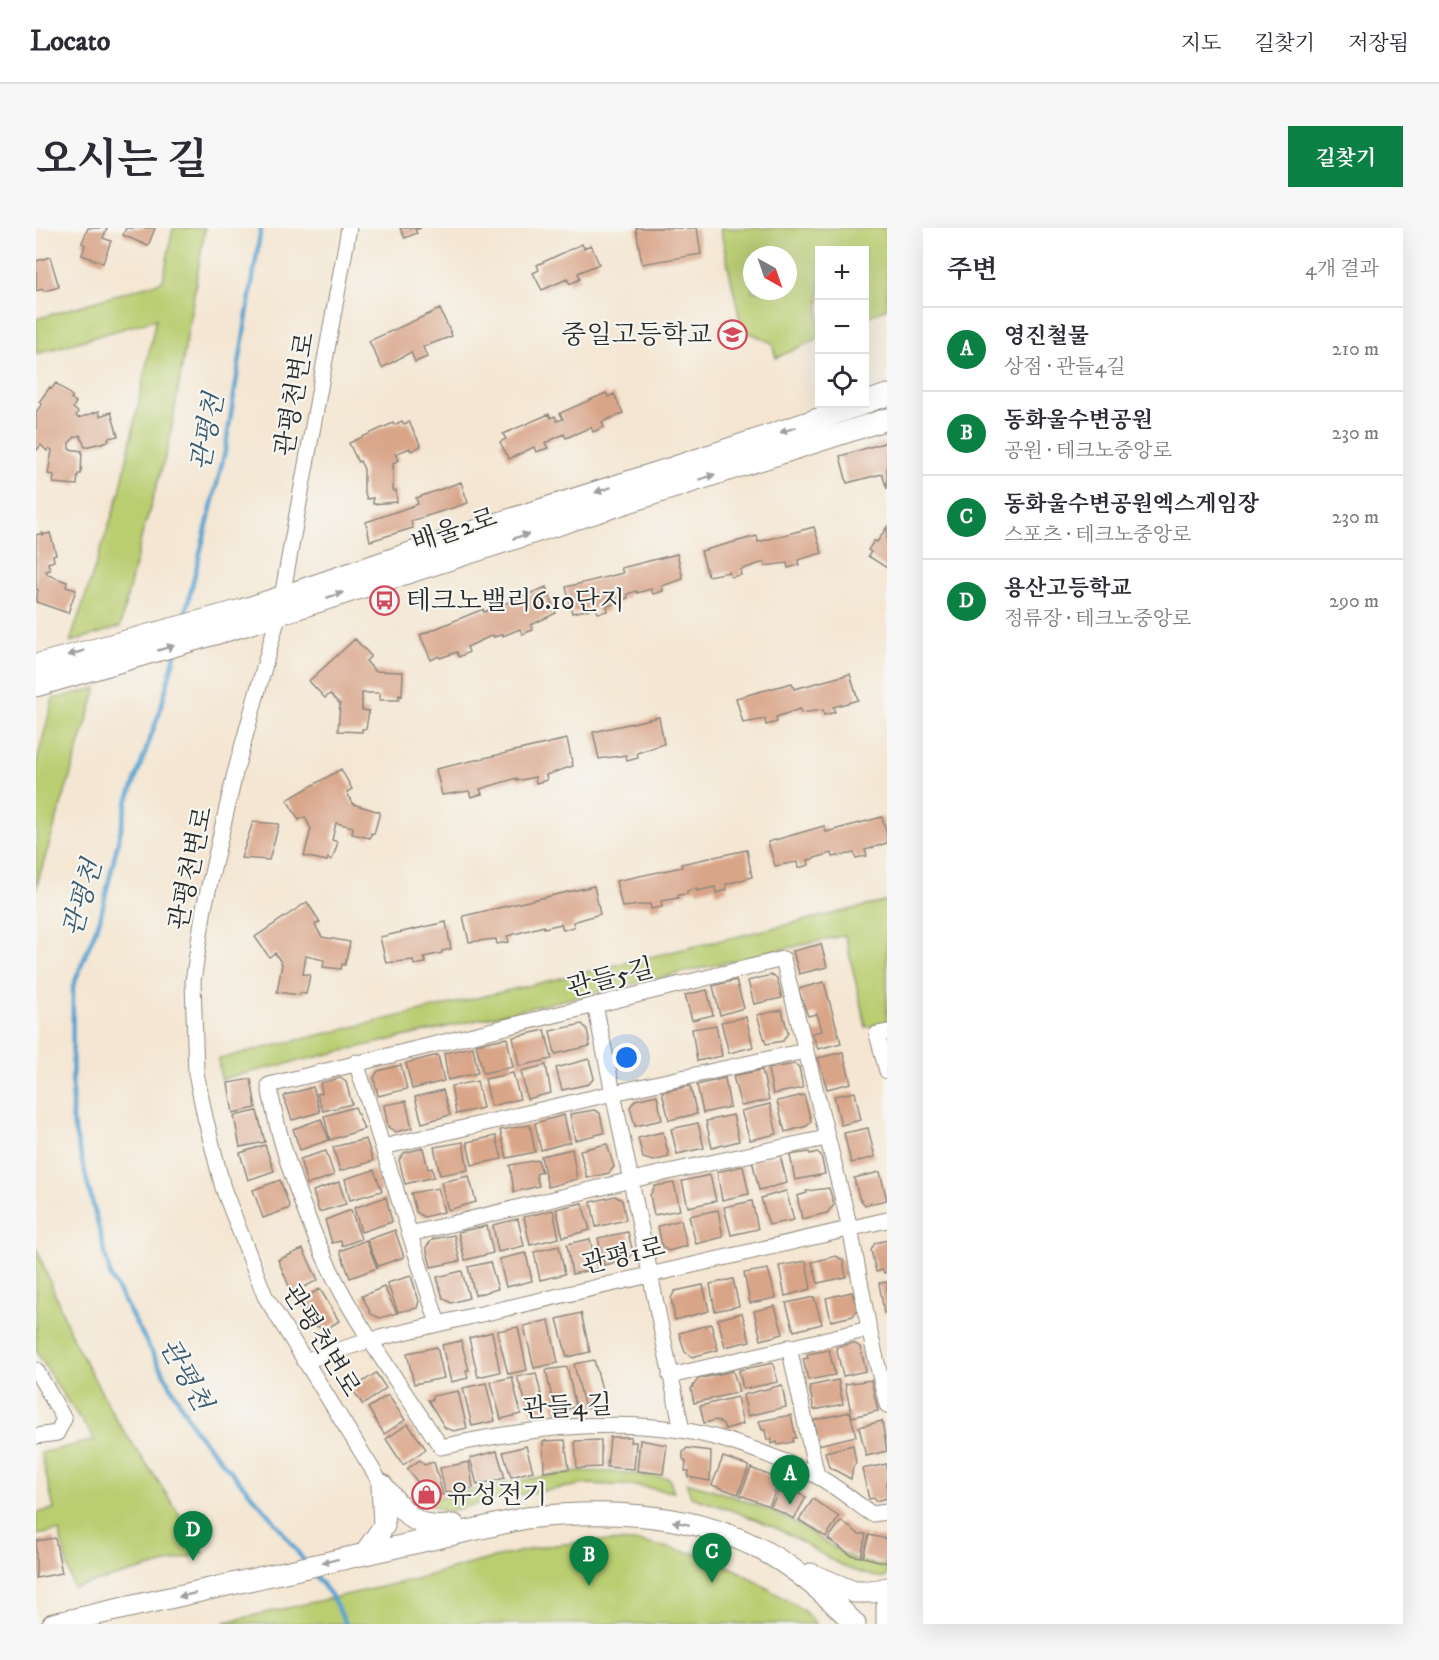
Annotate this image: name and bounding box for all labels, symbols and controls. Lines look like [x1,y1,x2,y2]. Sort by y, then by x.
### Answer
text: Locato [30,24,110,59]
text: 지도 [1181,31,1221,57]
text: 길찾기 [1254,31,1315,57]
text: 저장됨 [1348,31,1409,57]
button: 길찾기 [1288,126,1403,187]
text: 오시는 길 [36,135,207,187]
north arrow [743,246,797,300]
map controls [815,246,869,408]
button: + [815,246,869,300]
text: 주변 [947,254,997,287]
text: 4개 결과 [1305,257,1379,282]
button: − [815,300,869,354]
school or university icon: 중일고등학교 [717,318,749,350]
place label: 중일고등학교 [561,319,712,352]
text: 영진철물 [1004,323,1089,350]
street label: 관평천변로 [268,330,323,459]
text: A [960,337,973,362]
text: 210 m [1332,337,1379,362]
button: locate [815,354,869,408]
text: 상점 · 관들4길 [1004,355,1126,380]
water label: 관평천 [184,389,232,474]
text: 동화울수변공원 [1004,407,1153,434]
text: B [960,421,973,446]
text: 230 m [1332,421,1379,446]
one-way arrow [779,425,797,435]
text: 공원 · 테크노중앙로 [1004,439,1172,464]
one-way arrow [698,472,716,481]
one-way arrow [594,486,612,495]
text: 동화울수변공원엑스게임장 [1004,491,1259,518]
street label: 배울2로 [407,501,501,560]
text: C [960,505,973,530]
text: 230 m [1332,505,1379,530]
text: 스포츠 · 테크노중앙로 [1004,523,1191,548]
one-way arrow [512,531,530,540]
text: 용산고등학교 [1004,575,1132,602]
bus stop icon: 테크노밸리6.10단지 [369,584,401,616]
place label: 테크노밸리6.10단지 [406,585,625,618]
text: D [959,589,974,614]
text: 290 m [1329,589,1379,614]
one-way arrow [326,590,344,599]
text: 정류장 · 테크노중앙로 [1004,607,1191,632]
one-way arrow [157,643,175,652]
one-way arrow [67,649,85,658]
street label: 관평천변로 [162,803,221,933]
water label: 관평천 [56,854,111,941]
street label: 관들5길 [564,952,657,1005]
your location [612,1043,641,1072]
street label: 관평1로 [578,1231,668,1282]
street label: 관평천변로 [274,1278,367,1403]
water label: 관평천 [151,1332,220,1419]
street label: 관들4길 [521,1389,613,1426]
pin: A [770,1456,810,1505]
shop icon: 유성전기 [410,1478,442,1510]
place label: 유성전기 [447,1479,547,1512]
pin: D [174,1512,212,1561]
one-way arrow [671,1517,690,1527]
pin: C [692,1534,732,1583]
pin: B [570,1536,608,1586]
one-way arrow [321,1557,340,1566]
one-way arrow [177,1591,196,1600]

